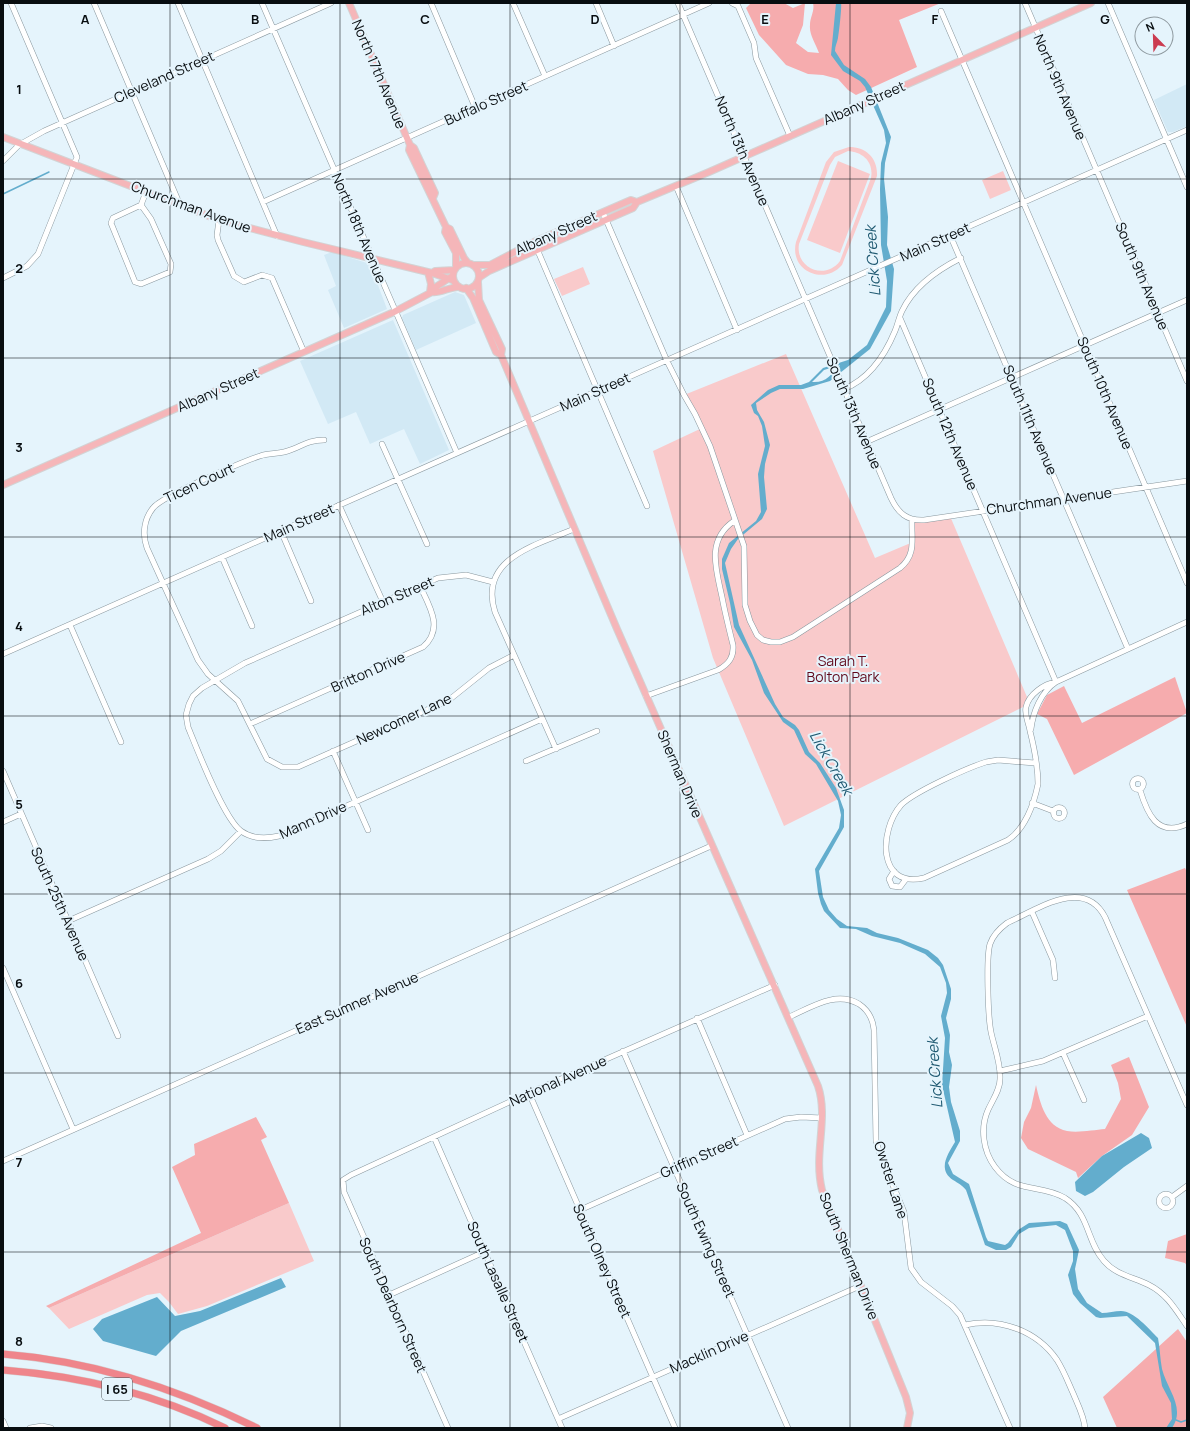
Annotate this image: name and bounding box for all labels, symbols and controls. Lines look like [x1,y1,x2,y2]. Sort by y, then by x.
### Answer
text: A [81,10,90,28]
text: B [251,10,259,28]
text: C [420,10,430,28]
text: D [590,10,600,28]
text: E [761,10,769,28]
text: F [932,10,939,28]
text: G [1100,10,1110,28]
street label: North 17th Avenue [348,16,411,131]
north arrow [1134,16,1174,56]
text: N [1143,18,1157,35]
street label: North 9th Avenue [1030,31,1091,143]
street label: Cleveland Street [111,46,217,107]
street label: Buffalo Street [441,76,531,129]
street label: Albany Street [820,76,908,129]
text: 1 [16,80,22,98]
street label: North 13th Avenue [711,93,774,209]
street label: North 18th Avenue [328,170,391,286]
street label: Churchman Avenue [129,176,254,237]
street label: Albany Street [512,206,600,259]
street label: Main Street [897,217,973,265]
street label: South 9th Avenue [1111,219,1174,333]
water label: Lick Creek [859,222,885,297]
text: 2 [15,259,23,277]
street label: South 10th Avenue [1073,334,1138,452]
street label: South 13th Avenue [822,354,887,472]
street label: South 11th Avenue [999,362,1062,478]
street label: Albany Street [174,363,262,416]
street label: Main Street [557,367,633,415]
street label: South 12th Avenue [918,375,983,493]
text: 3 [15,438,23,456]
street label: Ticen Court [161,458,237,507]
street label: Churchman Avenue [985,482,1113,519]
street label: Main Street [261,498,337,546]
street label: Alton Street [357,571,437,620]
text: 4 [15,617,23,635]
street label: Britton Drive [328,647,408,696]
park label: Sarah T. Bolton Park [807,651,880,686]
street label: Newcomer Lane [353,688,454,749]
street label: Sherman Drive [653,727,708,821]
water label: Lick Creek [805,727,860,801]
text: 5 [15,795,23,813]
street label: Mann Drive [276,796,349,843]
street label: South 25th Avenue [27,844,94,964]
street label: East Sumner Avenue [292,967,421,1038]
text: 6 [15,974,23,992]
water label: Lick Creek [921,1034,947,1109]
street label: National Avenue [506,1051,609,1110]
street label: Griffin Street [657,1131,741,1182]
street label: Owster Lane [870,1139,913,1221]
text: 7 [16,1153,23,1171]
street label: South Ewing Street [672,1179,741,1301]
street label: South Sherman Drive [815,1189,884,1322]
street label: South Olney Street [569,1201,636,1321]
street label: South Lasalle Street [463,1218,534,1346]
street label: South Dearborn Street [355,1234,432,1376]
street label: Macklin Drive [666,1326,751,1377]
text: 8 [15,1332,23,1350]
road number: I 65 [102,1378,132,1400]

